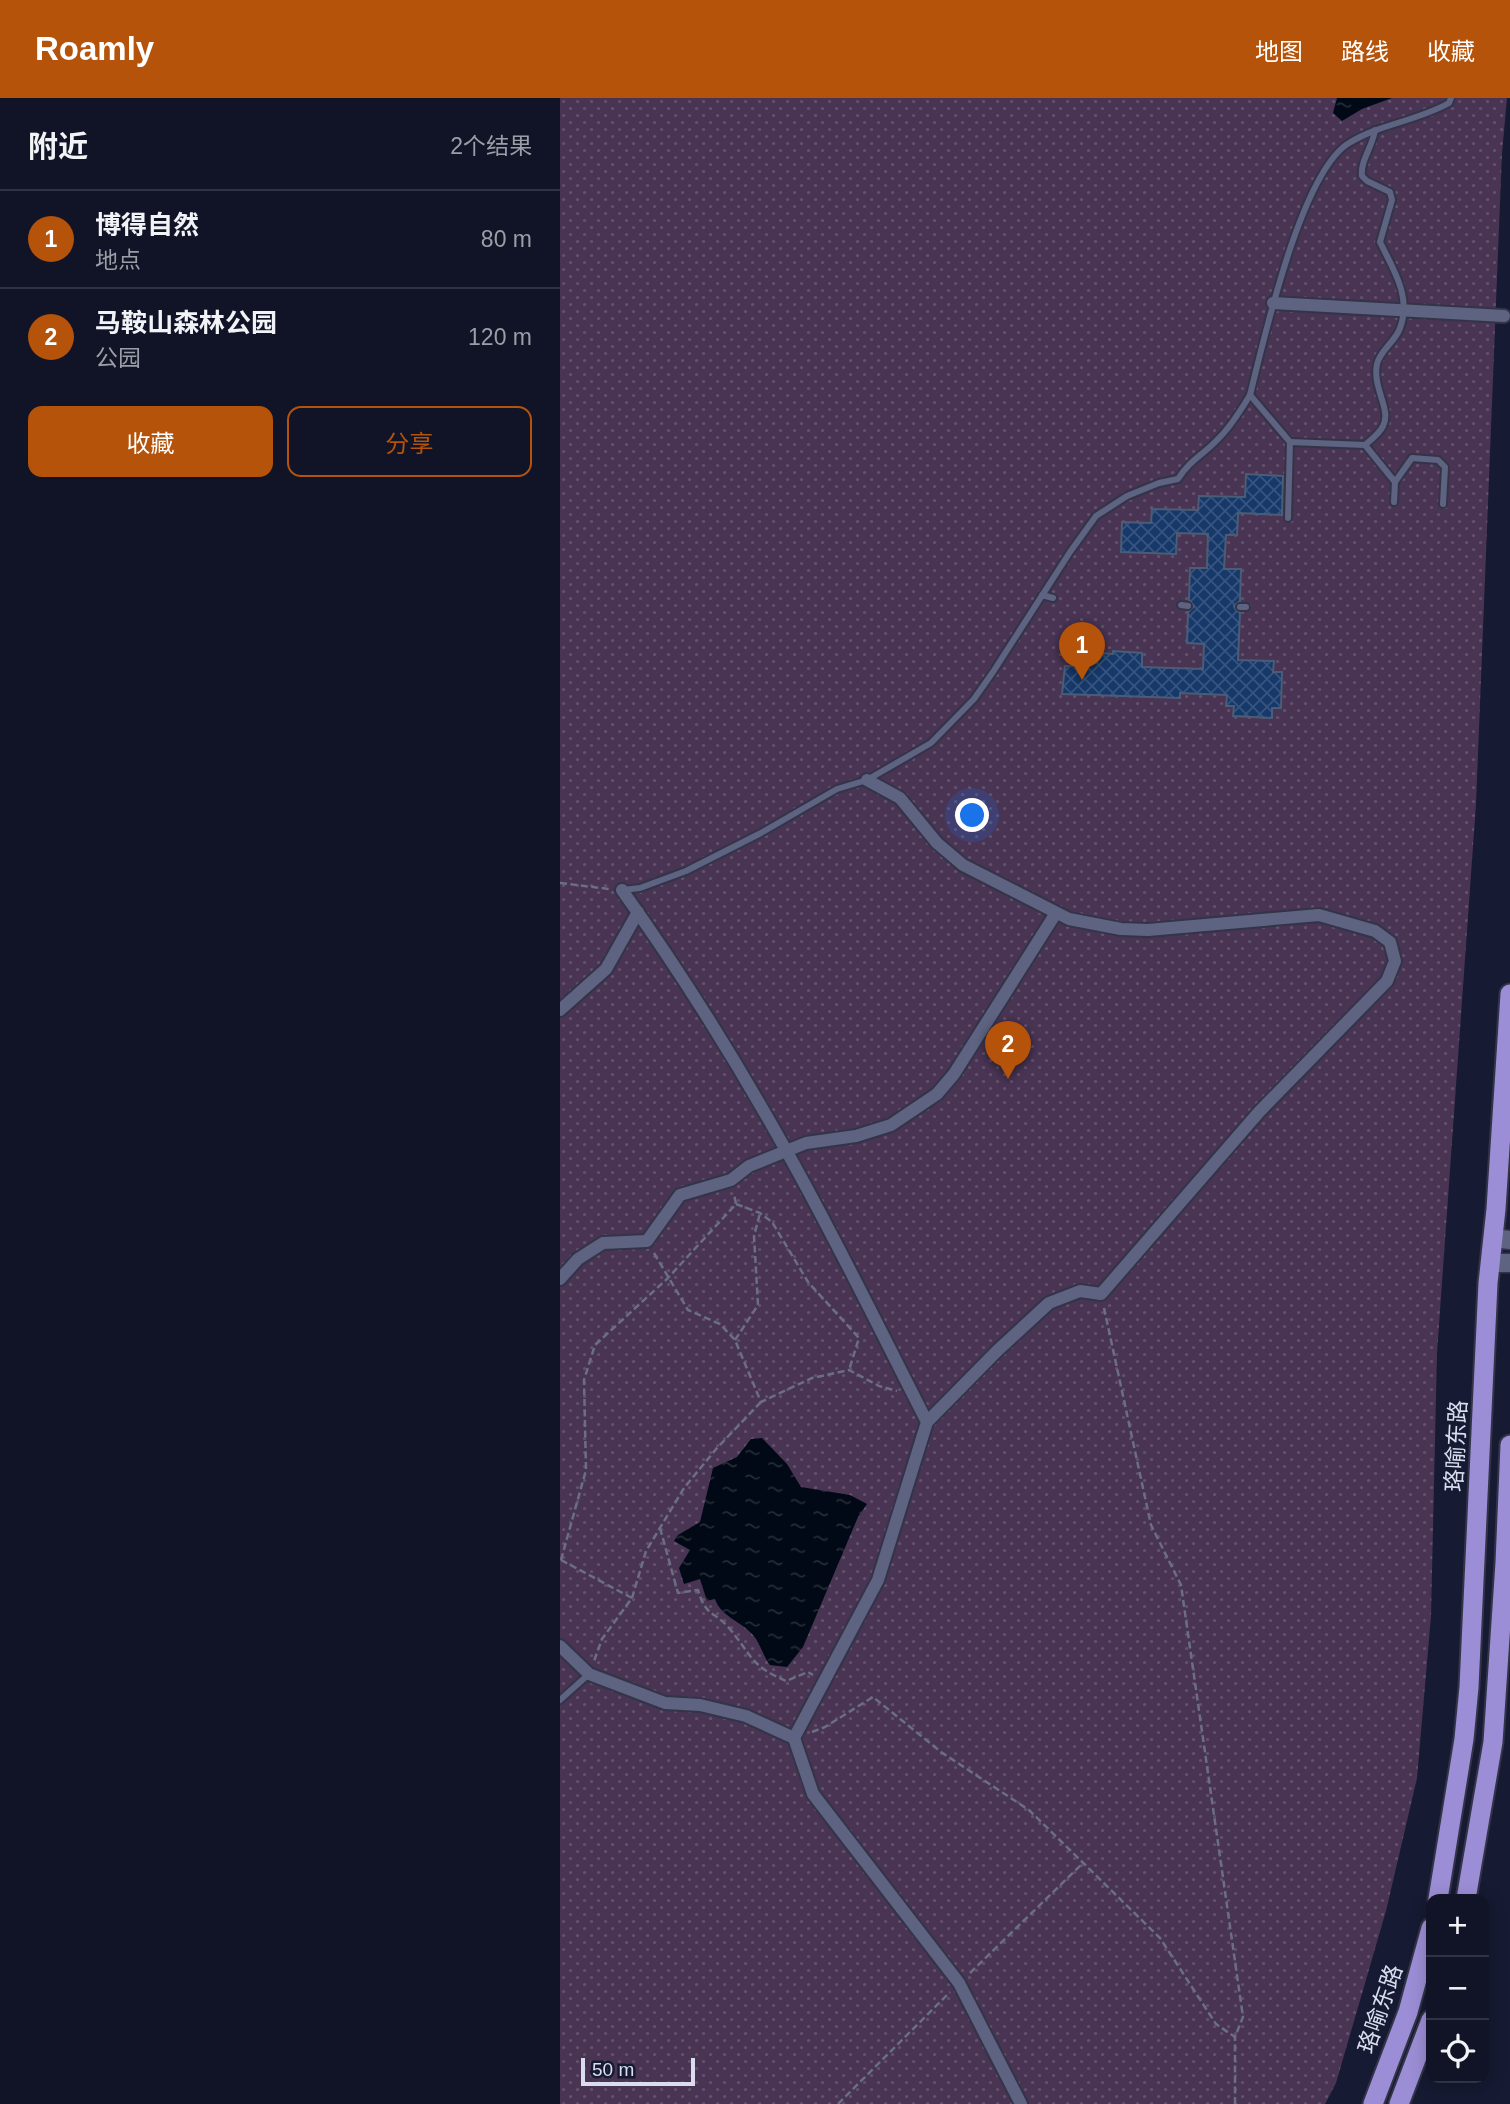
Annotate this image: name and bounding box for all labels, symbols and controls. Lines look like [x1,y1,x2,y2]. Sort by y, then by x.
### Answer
text: Roamly [35,30,154,67]
text: 地图 [1255,38,1303,65]
text: 路线 [1341,38,1389,65]
text: 收藏 [1427,38,1475,65]
text: 附近 [28,130,88,163]
text: 2个结果 [450,133,532,159]
text: 博得自然 [95,210,199,240]
text: 1 [45,226,57,252]
text: 80 m [481,226,532,252]
text: 地点 [95,247,141,273]
text: 马鞍山森林公园 [95,308,277,338]
text: 2 [45,324,57,350]
text: 120 m [468,324,532,350]
text: 公园 [95,345,141,371]
button: 收藏 [28,406,273,477]
button: 分享 [287,406,532,477]
pin: 1 [1059,622,1105,680]
your location [955,798,989,832]
pin: 2 [985,1021,1031,1079]
street label: 珞喻东路 [1441,1399,1471,1493]
map controls [1426,1894,1489,2083]
button: + [1426,1894,1489,1957]
button: − [1426,1957,1489,2020]
street label: 珞喻东路 [1353,1961,1407,2057]
button: locate [1426,2020,1489,2083]
scale bar [581,2055,695,2087]
text: 50 m [592,2059,634,2080]

